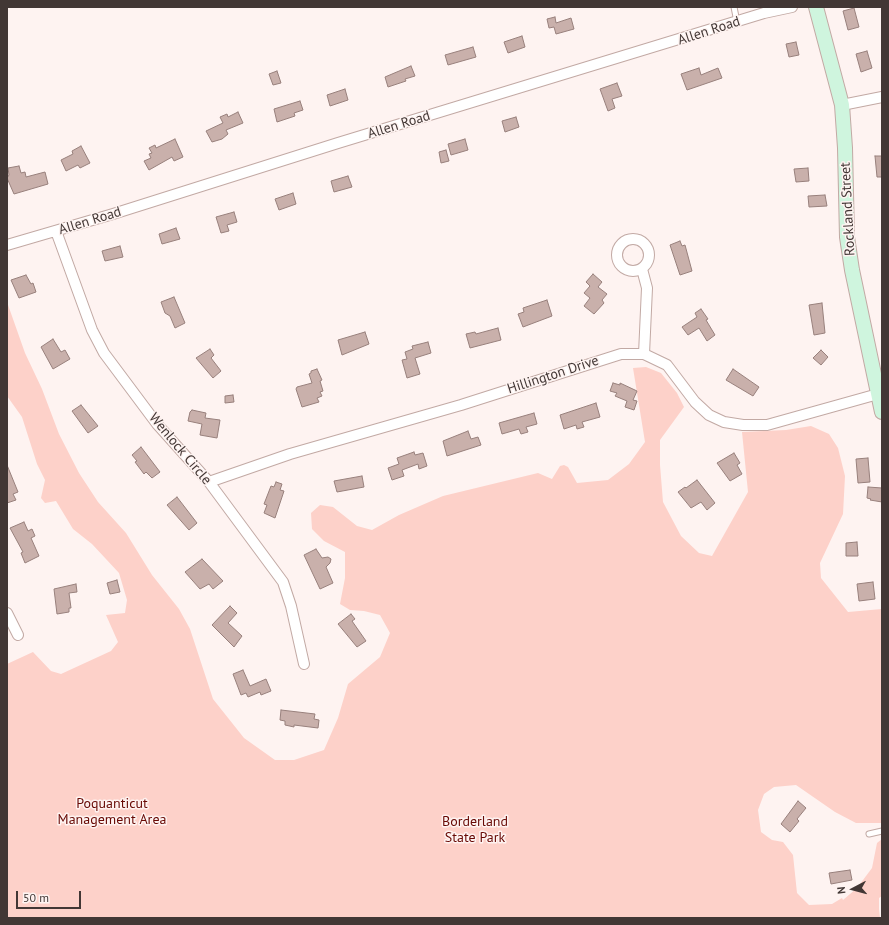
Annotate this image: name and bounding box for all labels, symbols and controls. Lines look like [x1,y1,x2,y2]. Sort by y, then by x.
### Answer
street label: Allen Road [676,13,742,49]
street label: Allen Road [366,108,432,142]
street label: Rockland Street [837,162,859,256]
street label: Allen Road [57,204,123,238]
street label: Hillington Drive [505,352,601,398]
street label: Wenlock Circle [145,410,215,488]
park label: Poquanticut Management Area [58,796,166,828]
park label: Borderland State Park [442,814,508,846]
north arrow [833,869,873,909]
scale bar [18,883,83,909]
text: N [834,886,848,895]
text: 50 m [23,890,49,905]

